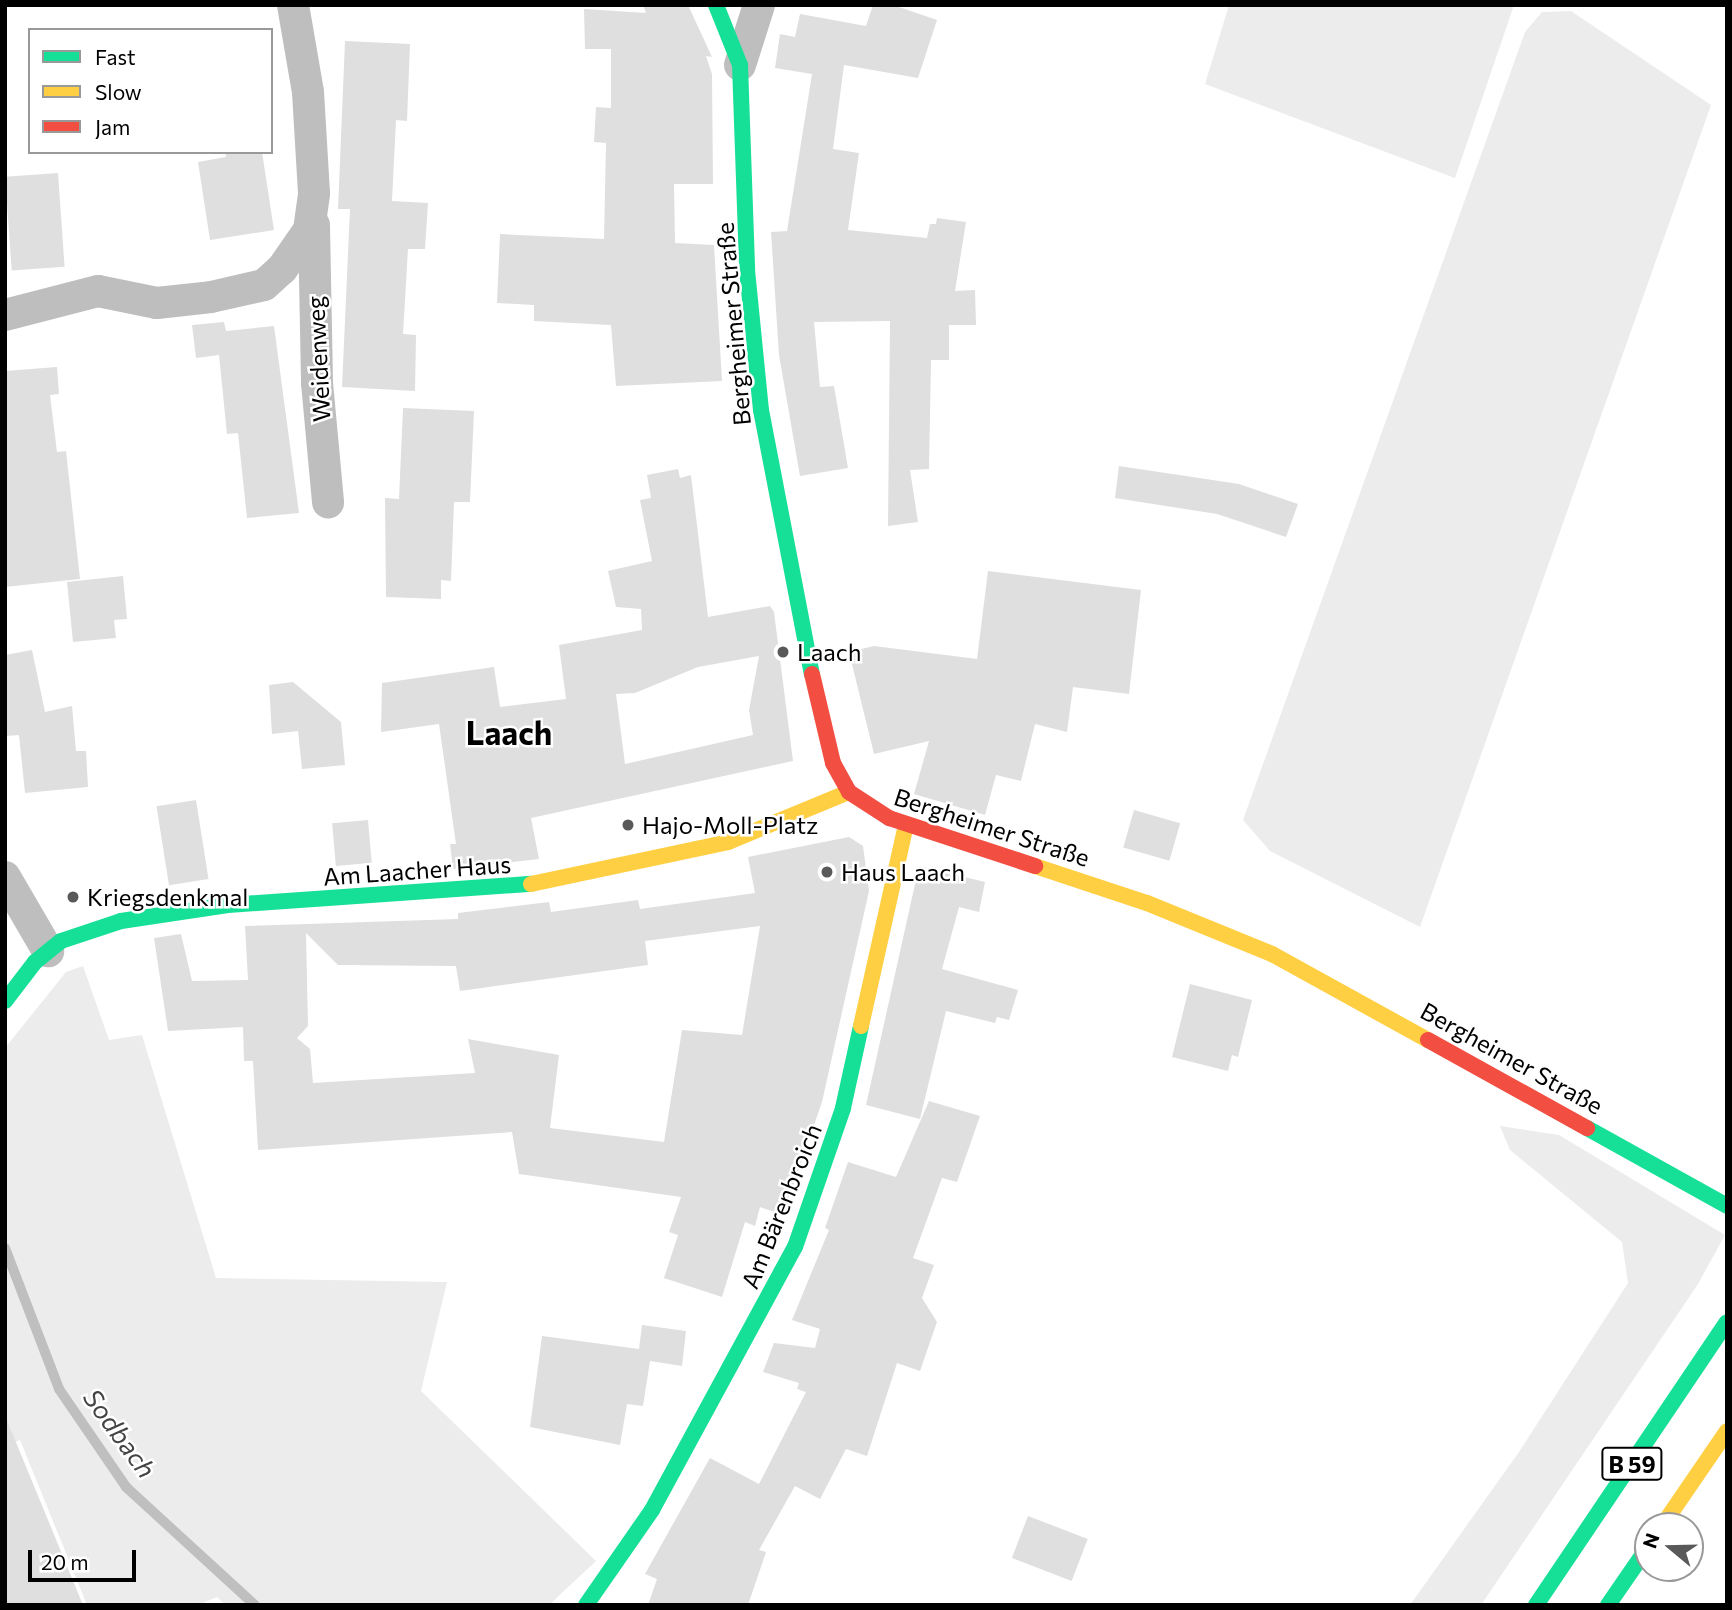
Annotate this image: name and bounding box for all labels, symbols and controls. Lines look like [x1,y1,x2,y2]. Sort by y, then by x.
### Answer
legend [28,28,273,154]
text: Fast [95,44,136,69]
text: Slow [95,79,142,104]
text: Jam [95,114,130,139]
street label: Bergheimer Straße [710,221,756,427]
street label: Weidenweg [300,295,336,423]
place label: Laach [797,638,861,666]
marker: Laach [775,644,791,660]
district label: Laach [466,713,552,751]
street label: Bergheimer Straße [891,782,1093,872]
place label: Hajo-Moll-Platz [642,811,818,839]
marker: Hajo-Moll-Platz [620,817,636,833]
street label: Am Laacher Haus [322,849,512,891]
place label: Haus Laach [841,858,965,886]
marker: Haus Laach [819,864,835,880]
place label: Kriegsdenkmal [87,883,248,911]
marker: Kriegsdenkmal [65,889,81,905]
street label: Bergheimer Straße [1416,996,1608,1120]
street label: Am Bärenbroich [735,1119,827,1293]
water label: Sodbach [77,1382,163,1484]
road number: B 59 [1600,1444,1664,1484]
north arrow [1634,1512,1704,1582]
text: N [1637,1530,1664,1551]
scale bar [32,1536,140,1580]
text: 20 m [41,1549,89,1574]

